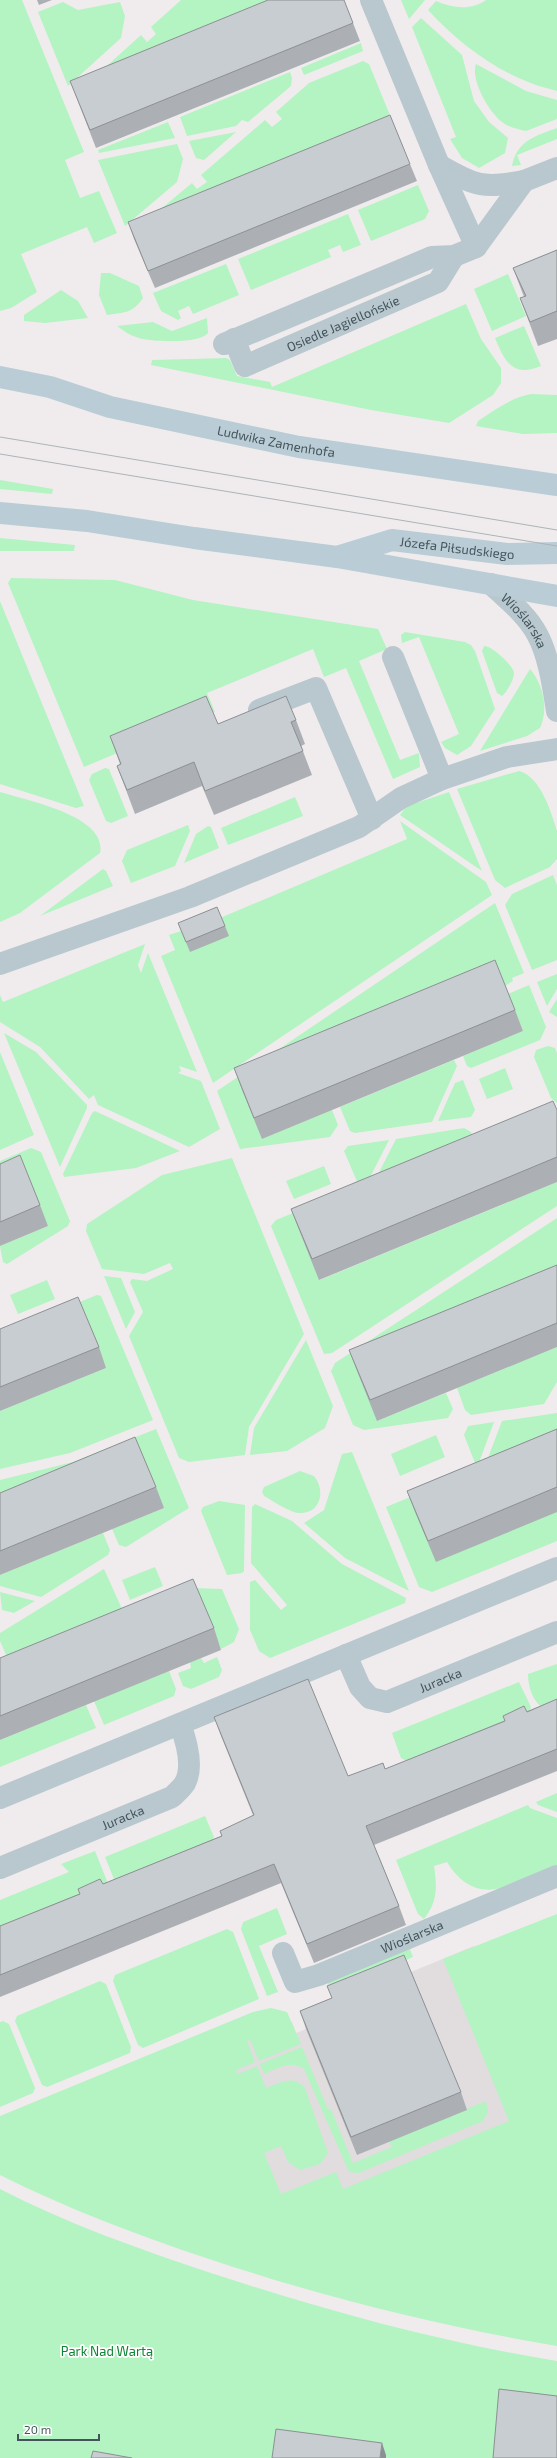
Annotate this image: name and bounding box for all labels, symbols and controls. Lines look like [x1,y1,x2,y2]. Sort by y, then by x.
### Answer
street label: Osiedle Jagiellońskie [284,292,402,355]
street label: Ludwika Zamenhofa [216,422,336,460]
street label: Józefa Piłsudskiego [399,533,514,562]
street label: Wioślarska [498,589,551,650]
street label: Juracka [417,1664,464,1696]
street label: Juracka [99,1801,146,1833]
street label: Wioślarska [378,1916,446,1956]
park label: Park Nad Wartą [61,2343,153,2359]
scale bar [18,2416,99,2442]
text: 20 m [24,2422,51,2436]

